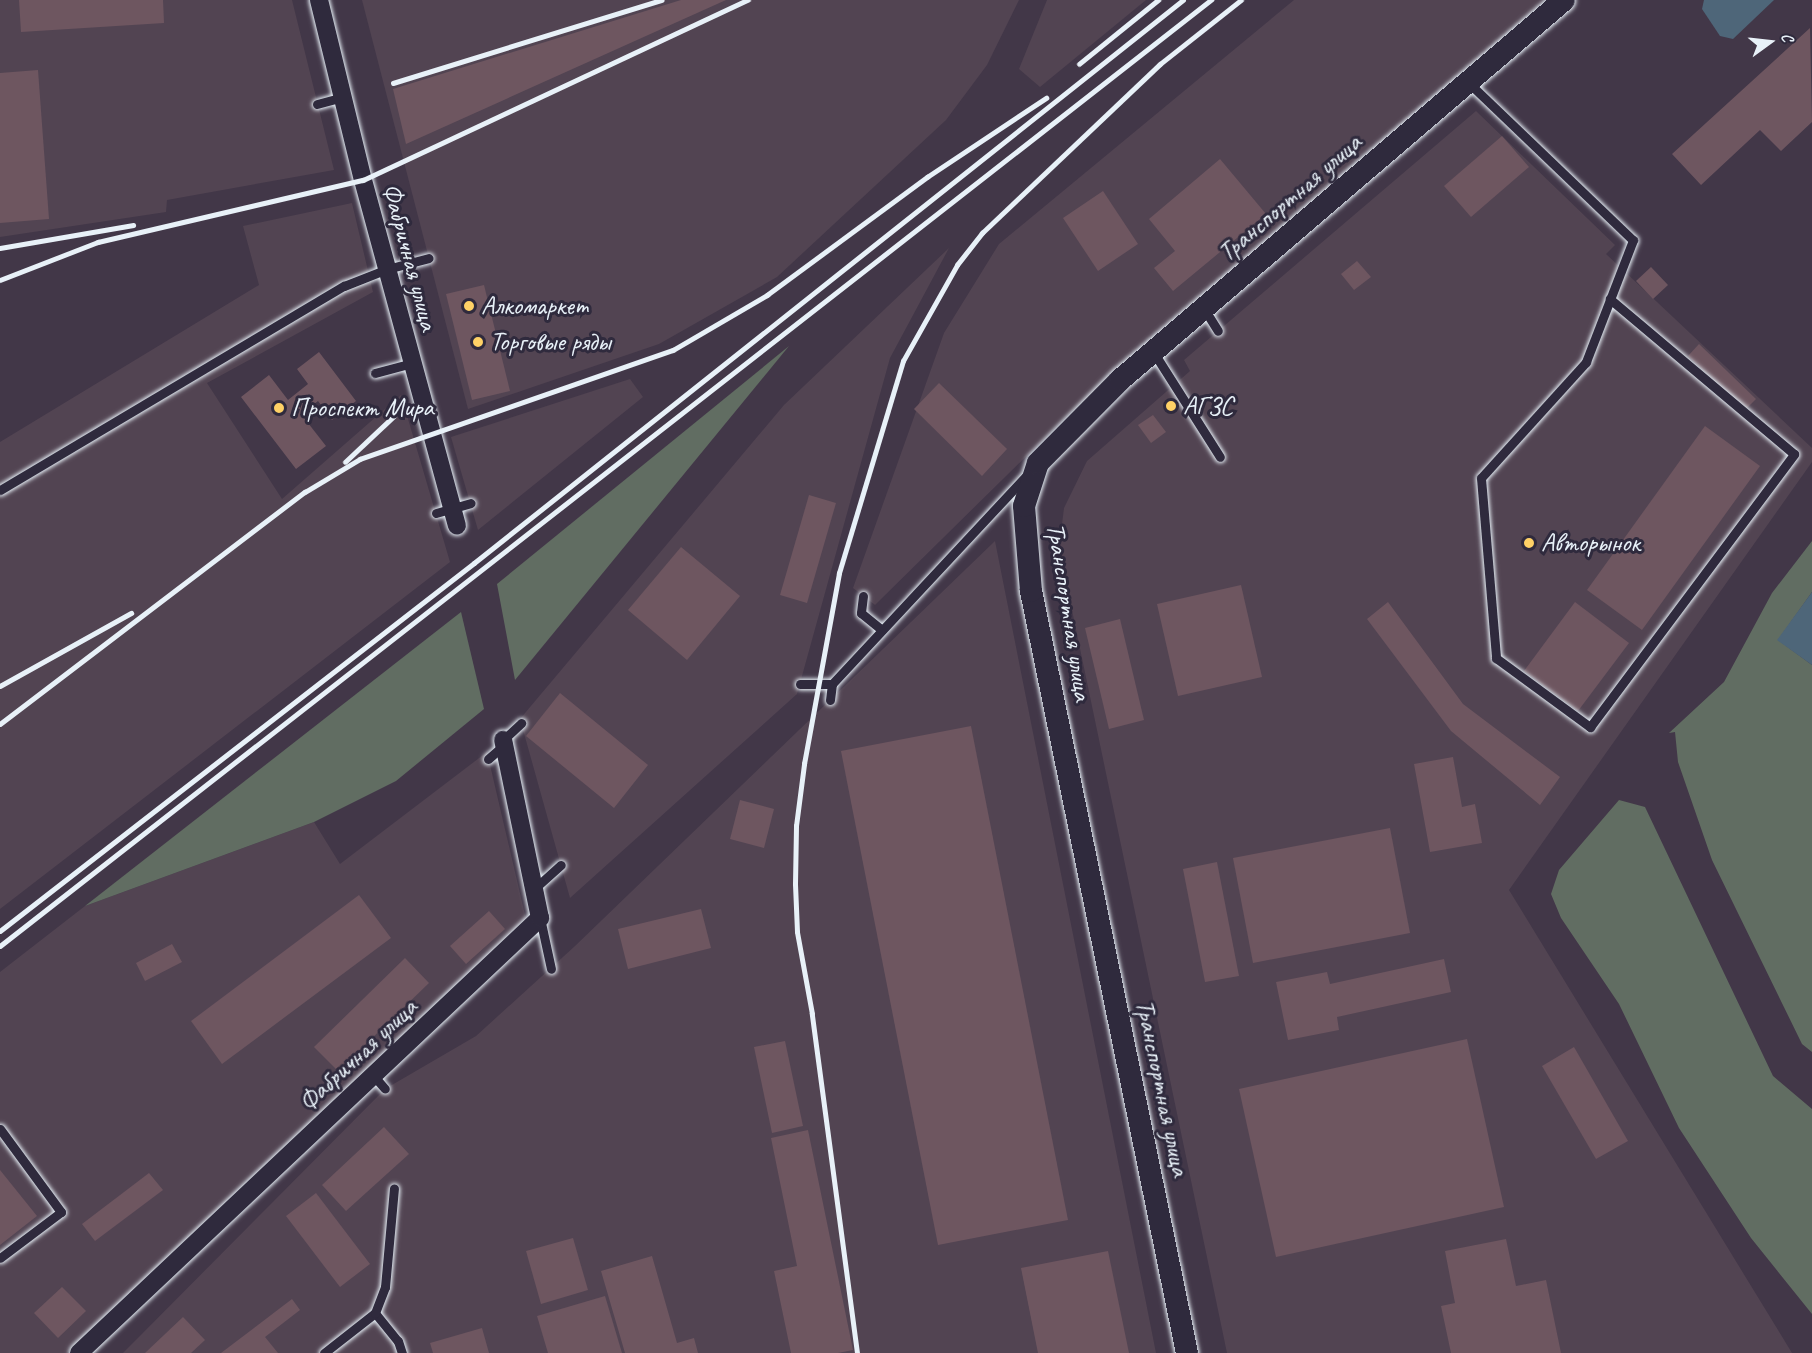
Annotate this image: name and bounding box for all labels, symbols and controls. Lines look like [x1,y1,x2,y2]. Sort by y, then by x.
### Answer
north arrow [1740,12,1800,72]
text: С [1777,31,1798,44]
street label: Транспортная улица [1211,127,1369,269]
street label: Фабричная улица [375,179,445,335]
place label: Алкомаркет [481,290,588,322]
marker: Алкомаркет [462,299,476,313]
place label: Торговые ряды [490,326,612,358]
marker: Торговые ряды [471,335,485,349]
place label: АГЗС [1183,390,1233,422]
place label: Проспект Мира [291,392,433,424]
marker: АГЗС [1164,399,1178,413]
marker: Проспект Мира [272,401,286,415]
street label: Транспортная улица [1039,520,1099,704]
place label: Авторынок [1541,527,1640,559]
marker: Авторынок [1522,536,1536,550]
street label: Фабричная улица [291,991,425,1119]
street label: Транспортная улица [1128,996,1196,1180]

